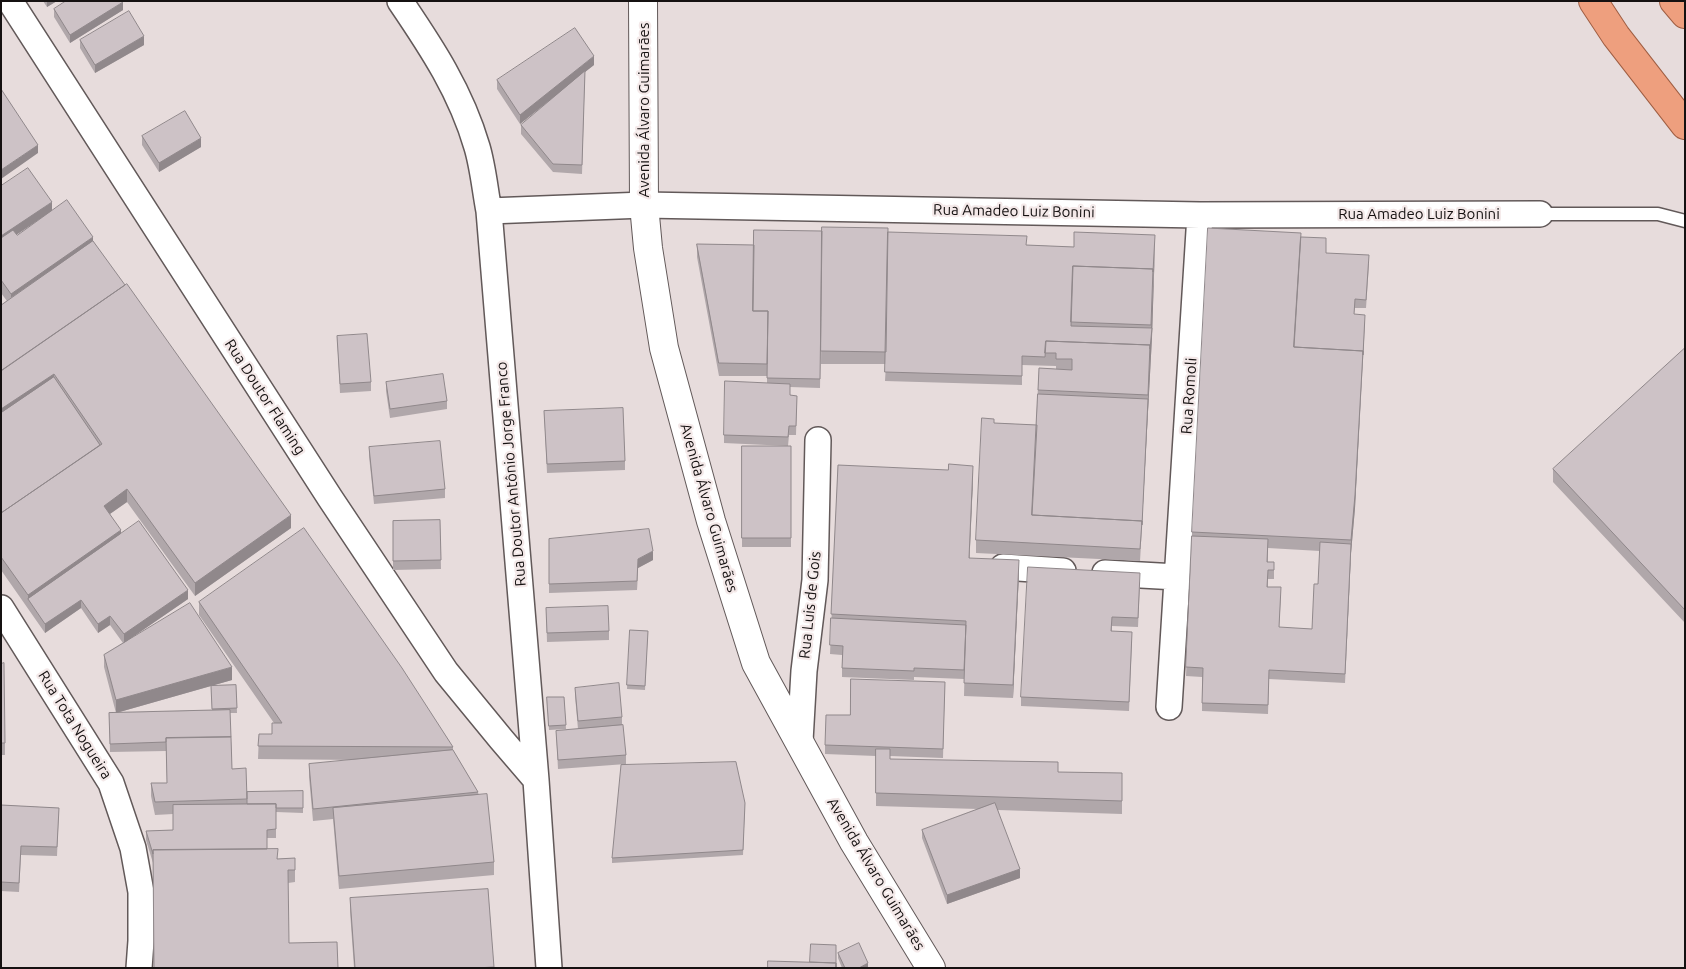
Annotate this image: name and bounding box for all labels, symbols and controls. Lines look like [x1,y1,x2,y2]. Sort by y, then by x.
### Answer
street label: Avenida Álvaro Guimarães [635,23,653,197]
street label: Rua Amadeo Luiz Bonini [933,201,1095,221]
street label: Rua Amadeo Luiz Bonini [1338,205,1500,223]
street label: Rua Doutor Flaming [221,336,309,458]
street label: Rua Romoli [1177,357,1201,435]
street label: Rua Doutor Antônio Jorge Franco [492,361,530,587]
street label: Avenida Álvaro Guimarães [676,422,742,594]
street label: Rua Luis de Gois [795,550,825,660]
street label: Rua Tota Nogueira [34,667,116,783]
street label: Avenida Álvaro Guimarães [823,794,929,954]

